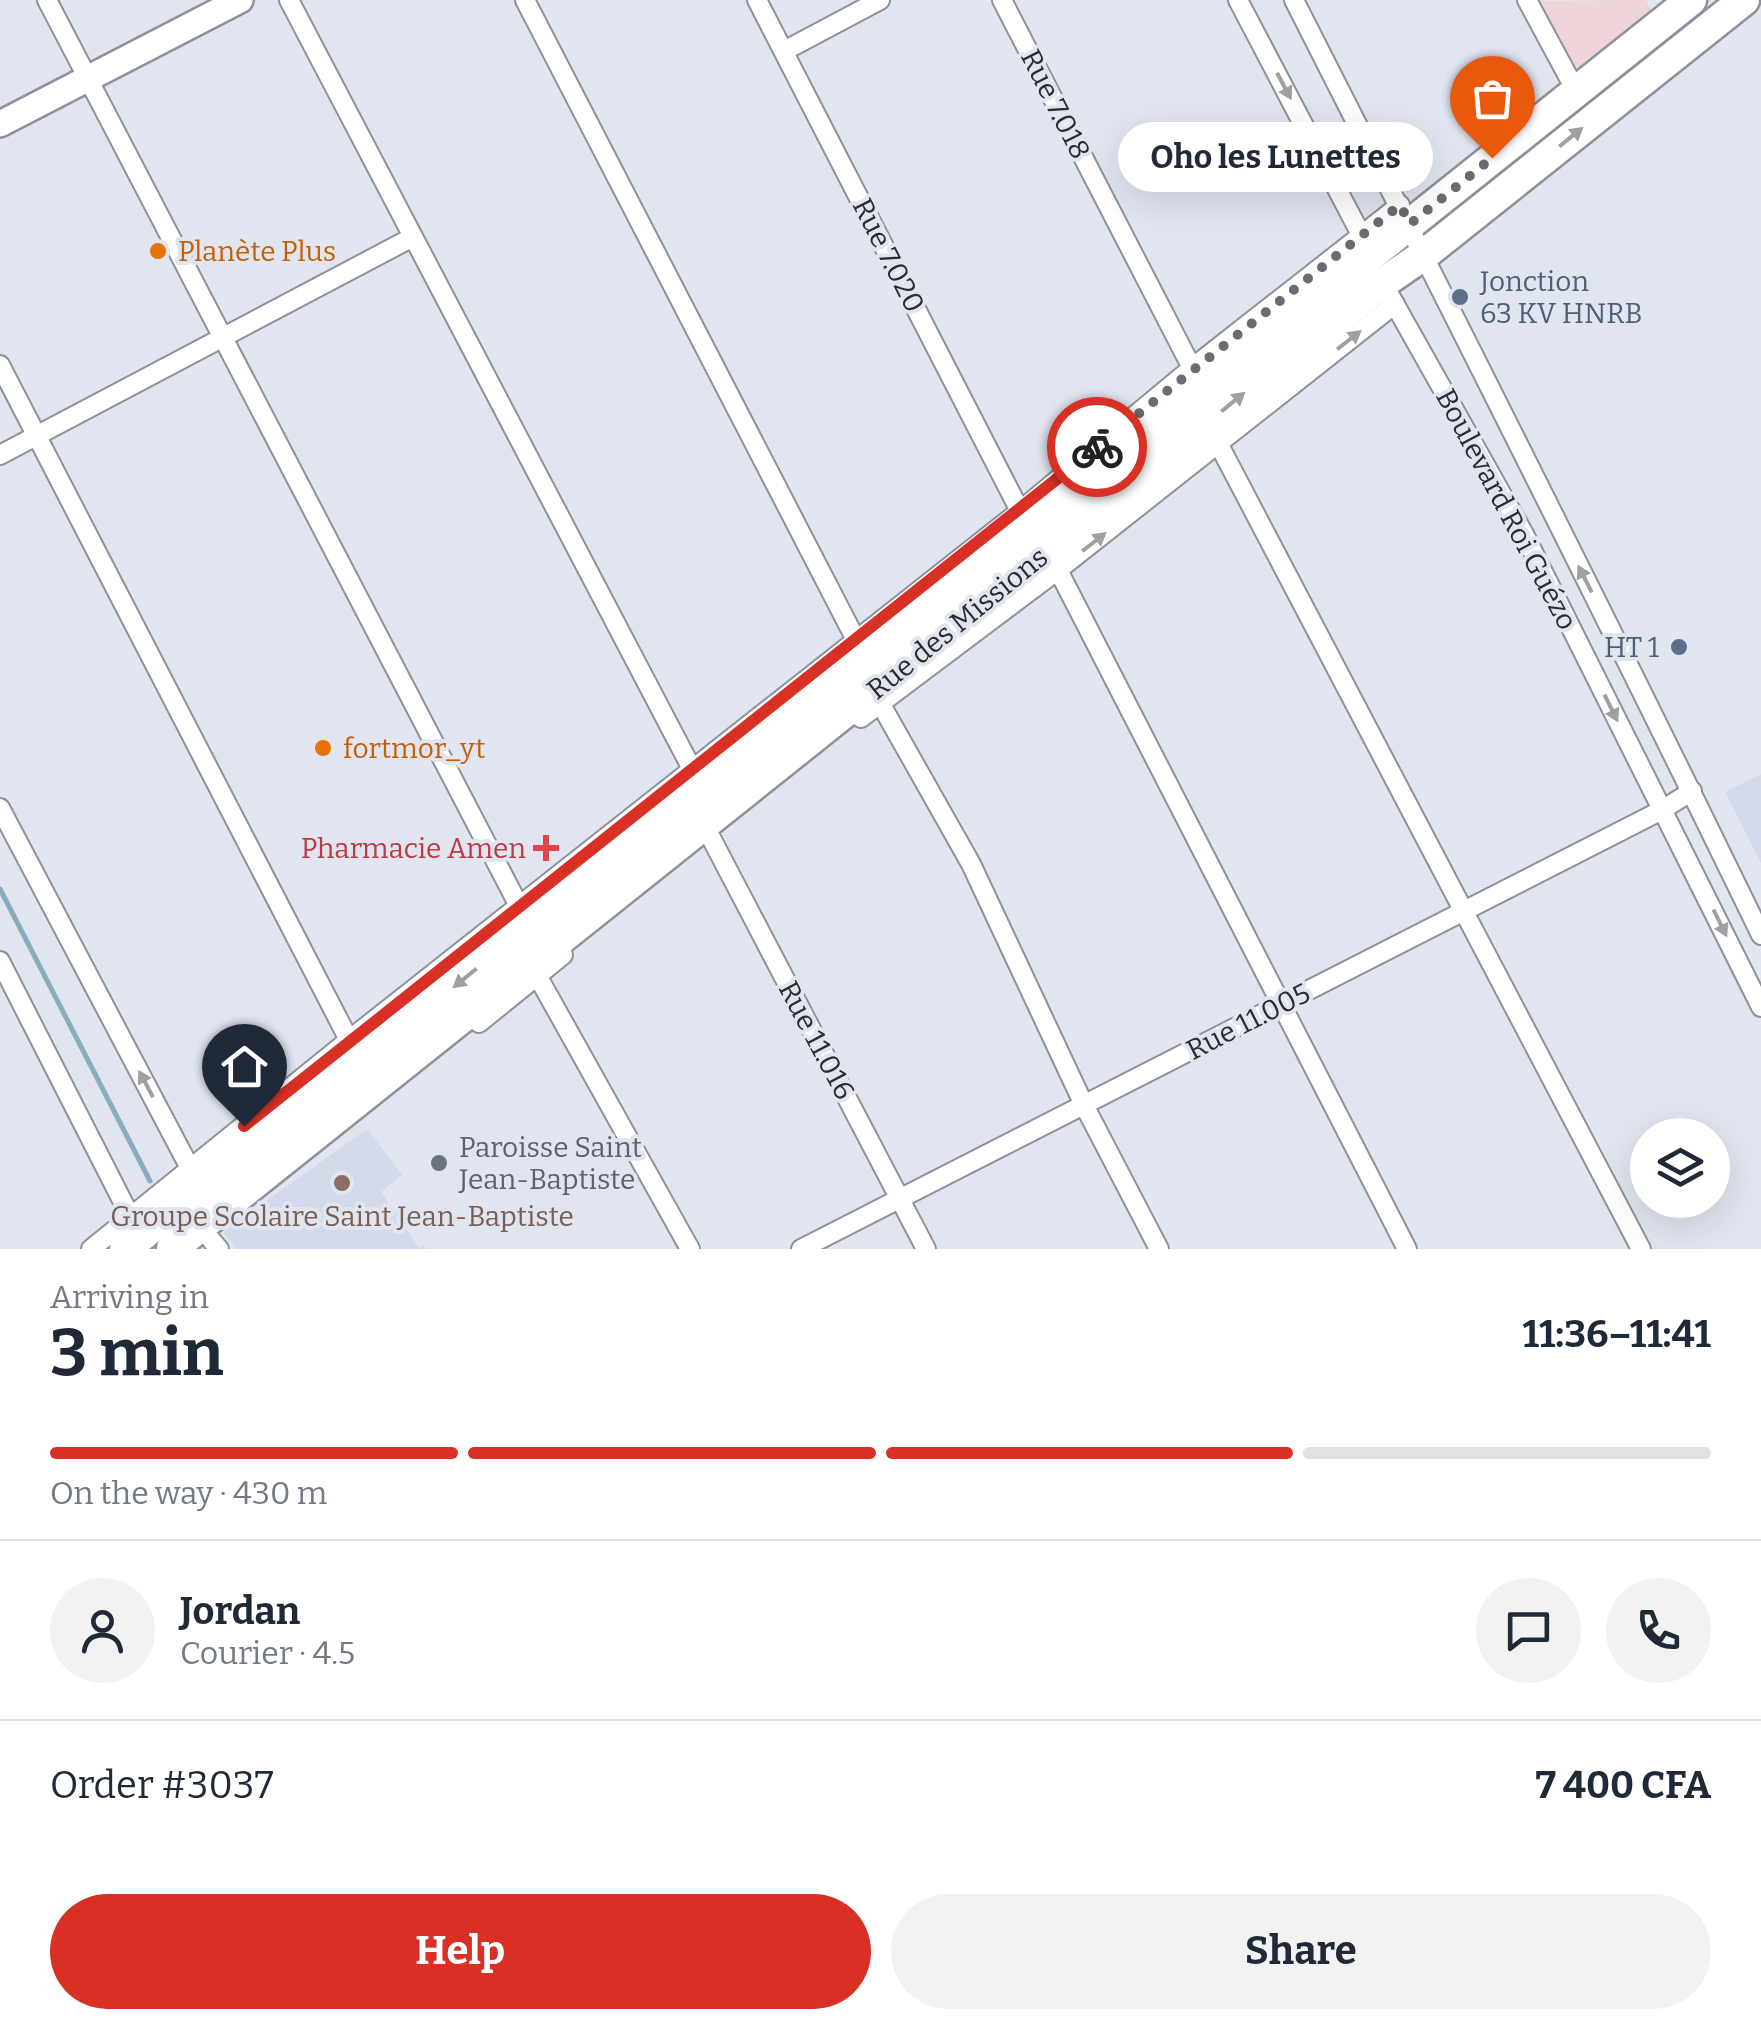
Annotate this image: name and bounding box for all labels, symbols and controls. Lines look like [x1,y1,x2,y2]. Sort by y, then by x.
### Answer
street label: Rue 7.018 [1014,44,1097,164]
pin [1450,56,1535,159]
icon: bag [1465,71,1520,126]
one-way arrow [1275,72,1292,101]
callout: Oho les Lunettes [1117,123,1432,193]
one-way arrow [1559,127,1584,148]
text: Oho les Lunettes [1150,138,1401,176]
street label: Rue 7.020 [846,193,931,318]
place label: Planète Plus [178,235,336,268]
marker: Planète Plus [147,240,169,262]
place label: Jonction 63 KV HNRB [1479,265,1643,330]
marker: Jonction 63 KV HNRB [1449,286,1471,308]
one-way arrow [1336,330,1362,351]
street label: Boulevard Roi Guézo [1429,383,1584,635]
one-way arrow [1220,393,1246,413]
courier [1047,397,1147,497]
icon: bike [1070,420,1125,475]
one-way arrow [1081,532,1107,552]
street label: Rue des Missions [860,540,1054,706]
one-way arrow [1577,565,1594,594]
place label: HT 1 [1604,631,1660,664]
marker: HT 1 [1668,636,1690,658]
one-way arrow [1602,693,1619,722]
place label: fortmor_yt [343,732,485,765]
marker: fortmor_yt [312,737,334,759]
place label: Pharmacie Amen [301,832,526,865]
marker: Pharmacie Amen [535,837,557,859]
one-way arrow [1711,909,1728,938]
one-way arrow [452,967,478,987]
street label: Rue 11.016 [772,976,861,1105]
street label: Rue 11.005 [1181,976,1316,1067]
pin [202,1024,287,1127]
icon: home [217,1039,272,1094]
one-way arrow [138,1069,155,1098]
map controls [1630,1118,1730,1218]
button: layers [1630,1118,1730,1218]
place label: Paroisse Saint Jean-Baptiste [458,1131,642,1196]
marker: Paroisse Saint Jean-Baptiste [428,1152,450,1174]
marker: Groupe Scolaire Saint Jean-Baptiste [331,1172,353,1194]
place label: Groupe Scolaire Saint Jean-Baptiste [110,1200,574,1233]
text: Arriving in [50,1278,209,1316]
text: 11:36–11:41 [1522,1311,1711,1357]
text: 3 min [50,1314,224,1392]
text: On the way · 430 m [50,1474,327,1512]
button: person [50,1578,155,1683]
button: chat [1476,1578,1581,1683]
button: phone [1606,1578,1711,1683]
text: Jordan [180,1588,300,1634]
text: Courier · 4.5 [180,1634,355,1672]
text: Order #3037 [50,1762,273,1808]
text: 7 400 CFA [1536,1762,1711,1808]
button: Help [50,1894,871,2009]
button: Share [891,1894,1711,2009]

